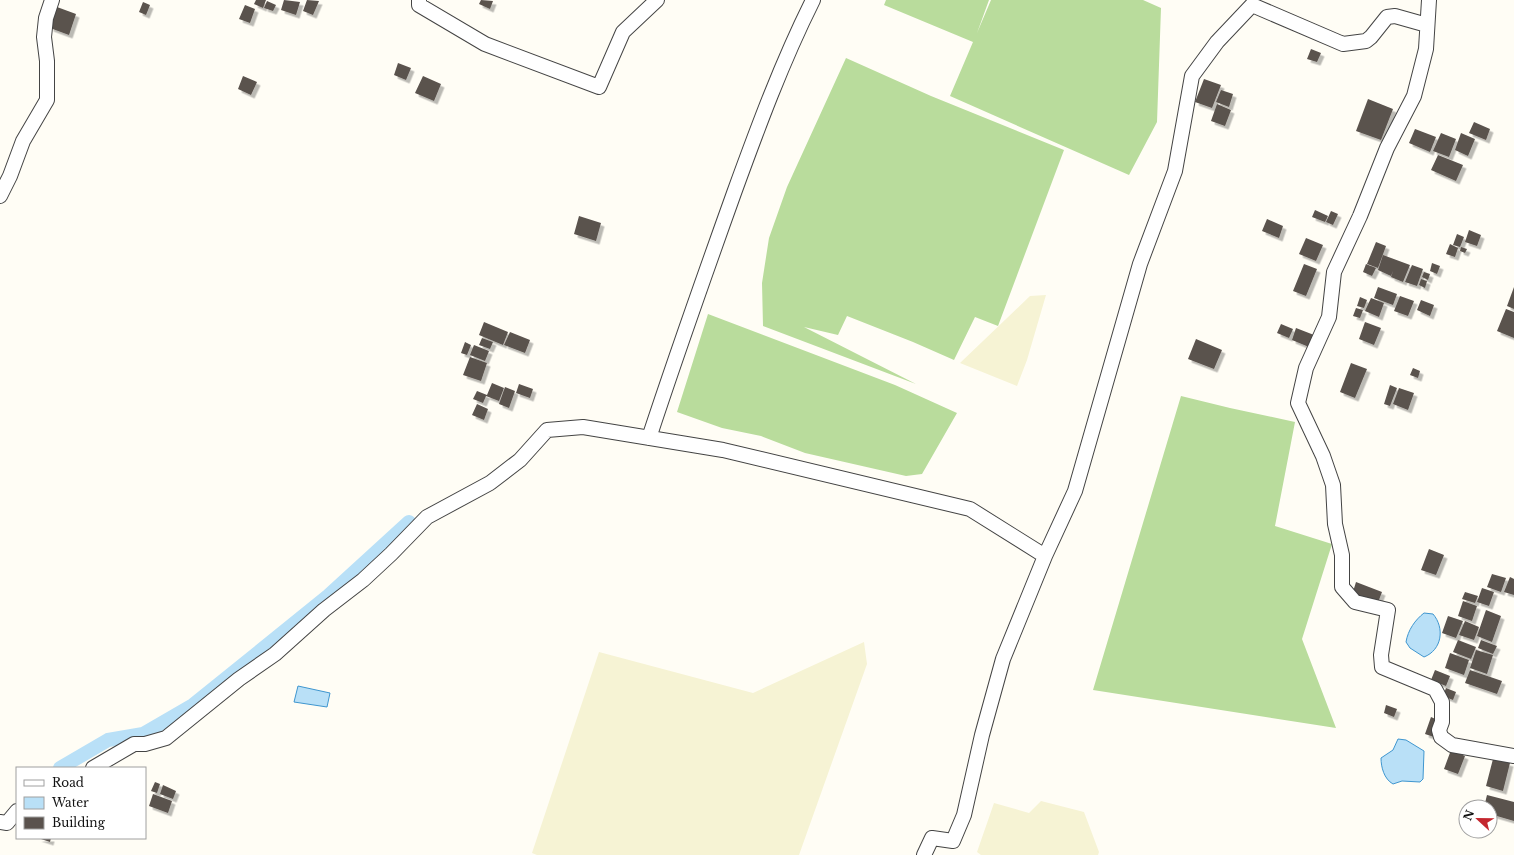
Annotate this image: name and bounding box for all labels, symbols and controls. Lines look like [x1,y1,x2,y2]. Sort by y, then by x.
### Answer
legend [16,767,146,839]
text: Road [52,775,84,790]
text: Water [51,795,89,810]
north arrow [1458,799,1498,839]
text: N [1460,807,1477,823]
text: Building [52,815,106,830]

